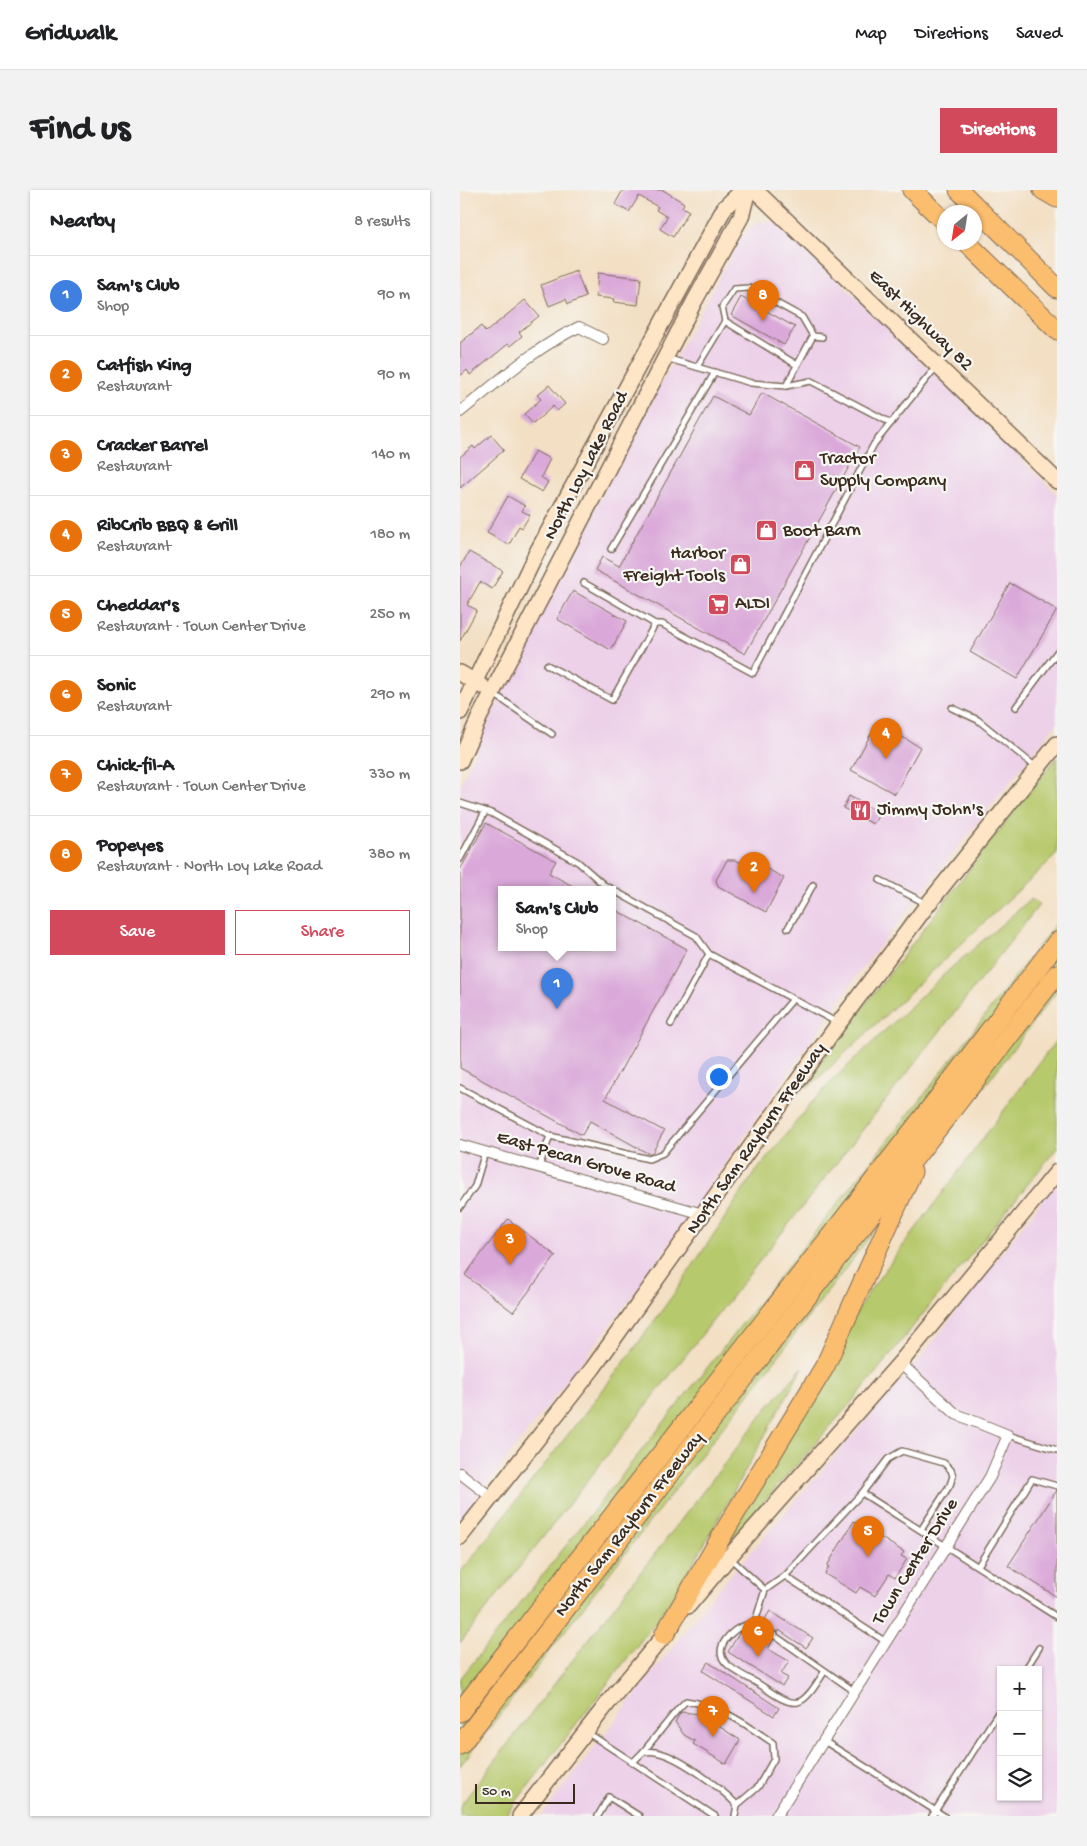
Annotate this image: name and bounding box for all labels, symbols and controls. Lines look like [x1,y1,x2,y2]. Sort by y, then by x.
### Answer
text: Gridwalk [25,20,116,49]
text: Map [855,24,887,45]
text: Directions [915,24,988,45]
text: Saved [1016,24,1062,45]
button: Directions [940,108,1057,153]
text: Find us [30,110,130,151]
north arrow [937,205,982,250]
text: Nearby [50,210,115,235]
text: 8 results [354,213,410,232]
street label: East Highway 82 [863,265,977,377]
text: Sam's Club [97,275,180,298]
pin: 8 [747,280,779,321]
text: 1 [63,286,69,305]
text: 90 m [378,286,410,305]
text: Shop [97,298,129,317]
text: Catfish King [97,355,192,378]
text: 2 [62,366,70,385]
text: 90 m [378,366,410,385]
text: Restaurant [97,378,171,397]
street label: North Loy Lake Road [540,386,635,544]
text: Cracker Barrel [97,435,208,458]
text: 3 [62,446,70,465]
text: 140 m [372,446,410,465]
place label: Tractor Supply Company [819,448,947,493]
text: Restaurant [97,458,171,477]
shop icon: Tractor Supply Company [792,458,816,482]
text: RibCrib BBQ & Grill [97,515,238,538]
shop icon: Boot Barn [755,519,779,543]
place label: Boot Barn [782,520,861,543]
text: 4 [62,526,70,545]
text: 180 m [371,526,410,545]
text: Restaurant [97,538,171,557]
place label: Harbor Freight Tools [622,543,727,588]
shop icon: Harbor Freight Tools [729,553,753,577]
supermarket icon: ALDI [707,592,731,616]
place label: ALDI [735,593,770,616]
text: Cheddar's [97,595,179,618]
text: 5 [62,606,70,625]
text: 250 m [370,606,410,625]
text: Restaurant · Town Center Drive [97,618,306,637]
text: Sonic [97,675,135,698]
text: 6 [62,686,70,705]
text: 290 m [370,686,410,705]
text: Restaurant [97,698,171,717]
pin: 4 [870,718,902,759]
text: Chick-fil-A [97,755,174,778]
text: 7 [62,766,70,785]
text: 330 m [369,766,410,785]
text: Restaurant · Town Center Drive [97,778,306,797]
restaurant icon: Jimmy John's [849,798,873,822]
place label: Jimmy John's [877,799,984,822]
text: Popeyes [97,835,163,858]
text: 8 [62,846,70,865]
text: 380 m [369,846,410,865]
pin: 2 [738,852,770,893]
text: Restaurant · North Loy Lake Road [97,858,322,877]
popup [498,886,616,951]
text: Sam's Club [516,898,598,921]
button: Save [50,910,225,955]
button: Share [235,910,410,955]
text: Shop [516,921,548,940]
pin: 1 [541,968,573,1009]
street label: North Sam Rayburn Freeway [682,1038,832,1239]
your location [706,1064,732,1090]
street label: East Pecan Grove Road [494,1126,680,1200]
pin: 3 [494,1224,526,1265]
street label: North Sam Rayburn Freeway [551,1427,710,1622]
street label: Town Center Drive [867,1494,964,1630]
pin: 5 [852,1516,884,1557]
pin: 6 [742,1616,774,1657]
map controls [997,1666,1042,1801]
button: + [997,1666,1042,1711]
pin: 7 [697,1696,729,1737]
button: − [997,1711,1042,1756]
button: layers [997,1756,1042,1801]
scale bar [475,1781,575,1804]
text: 50 m [482,1784,511,1801]

